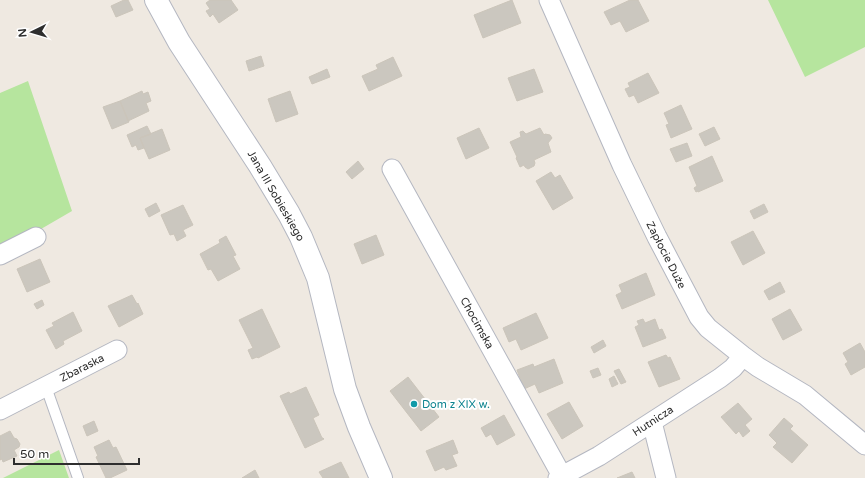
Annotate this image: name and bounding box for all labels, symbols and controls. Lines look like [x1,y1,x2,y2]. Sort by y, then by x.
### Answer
north arrow [12,12,52,52]
text: N [16,28,29,38]
street label: Jana III Sobieskiego [245,148,307,244]
street label: Zapłocie Duże [643,219,689,291]
street label: Chocimska [457,295,497,351]
street label: Zbaraska [58,351,106,385]
place label: Dom z XIX w. [422,398,490,411]
marker: Dom z XIX w. [409,399,419,409]
street label: Hutnicza [630,403,676,439]
scale bar [14,440,139,466]
text: 50 m [20,447,49,461]

